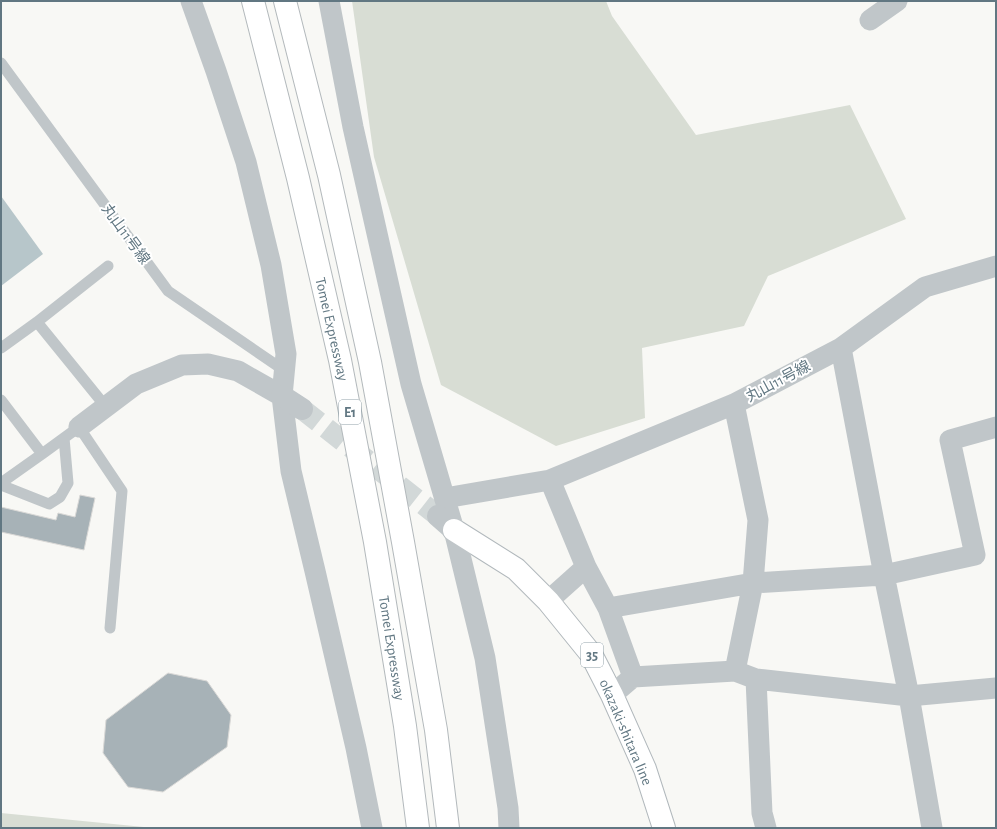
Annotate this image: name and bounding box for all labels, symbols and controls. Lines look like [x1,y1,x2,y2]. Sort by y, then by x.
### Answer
street label: 丸山11号線 [99,201,153,267]
street label: Tomei Expressway [312,276,351,383]
street label: 丸山11号線 [743,357,813,405]
road number: E1 [339,400,361,424]
street label: Tomei Expressway [376,595,407,702]
road number: 35 [581,643,603,667]
street label: okazaki-shitara line [596,677,655,788]

